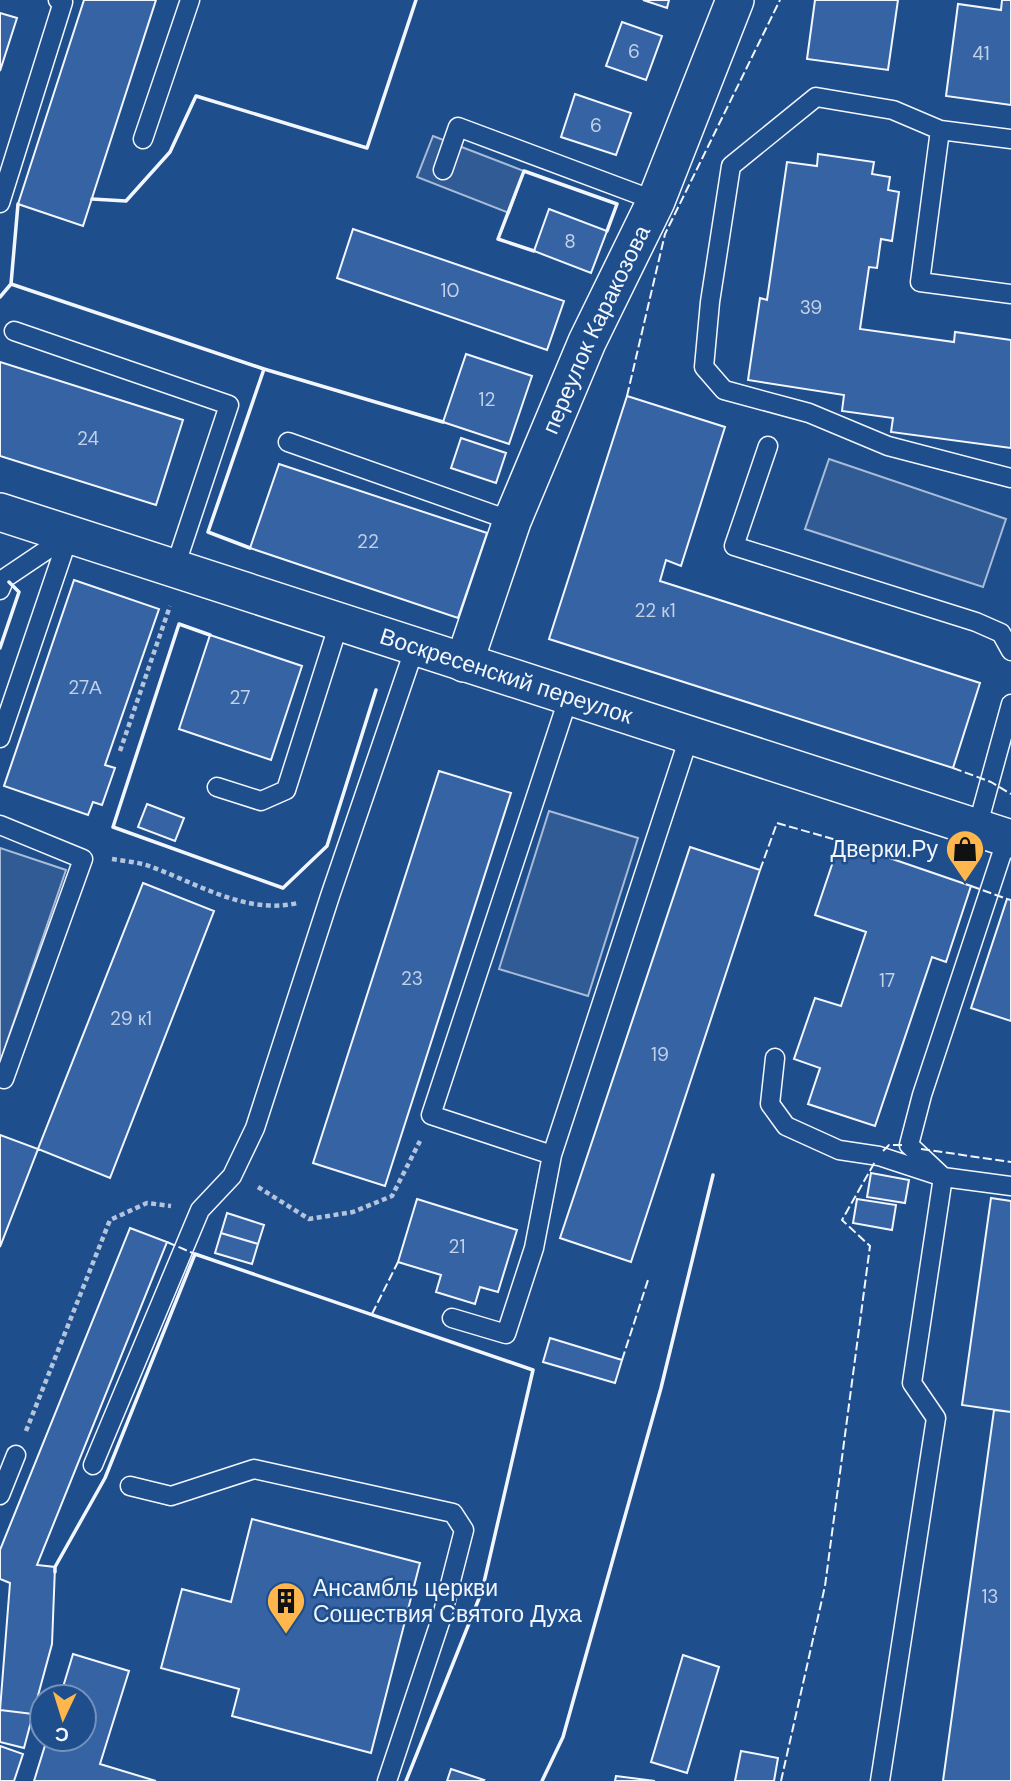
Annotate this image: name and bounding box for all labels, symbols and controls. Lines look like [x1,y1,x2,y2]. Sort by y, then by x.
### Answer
house number: 6 [628,39,640,64]
house number: 41 [972,41,990,66]
house number: 6 [590,113,602,138]
street label: переулок Каракозова [535,220,657,439]
house number: 8 [564,229,576,254]
house number: 10 [441,278,459,303]
house number: 39 [800,295,822,320]
house number: 12 [479,387,495,412]
house number: 24 [77,426,99,451]
house number: 22 [357,529,379,554]
house number: 22 к1 [634,598,676,623]
street label: Воскресенский переулок [376,621,637,731]
house number: 27А [68,675,102,700]
house number: 27 [230,685,250,710]
shop icon: Дверки.Ру [944,828,986,883]
place label: Дверки.Ру [831,834,938,864]
house number: 23 [401,966,423,991]
house number: 17 [879,968,895,993]
house number: 29 к1 [110,1006,152,1031]
house number: 19 [651,1042,669,1067]
house number: 21 [449,1234,465,1259]
place label: Ансамбль церкви Сошествия Святого Духа [313,1573,582,1629]
building icon: Ансамбль церкви Сошествия Святого Духа [265,1580,307,1635]
house number: 13 [981,1584,999,1609]
north arrow [28,1683,98,1753]
text: С [54,1721,70,1747]

